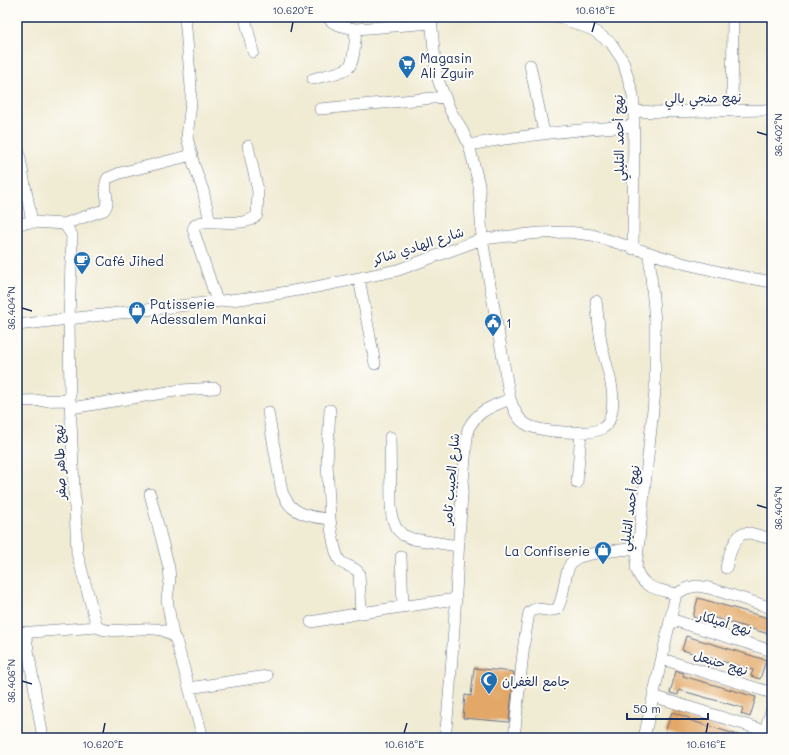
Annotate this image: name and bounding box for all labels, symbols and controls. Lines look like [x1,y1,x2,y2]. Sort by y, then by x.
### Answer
text: 10.620°E [273,3,314,17]
text: 10.618°E [575,3,615,17]
place label: Magasin Ali Zguir [420,49,474,81]
supermarket icon: Magasin Ali Zguir [397,54,417,79]
street label: نهج منجي بالي [665,88,742,110]
street label: نهج أحمد التليلي [609,94,631,182]
text: 36.402°N [771,113,785,157]
street label: شارع الهادي شاكر [369,222,466,270]
cafe icon: Café Jihed [72,250,92,275]
place label: Café Jihed [95,252,164,269]
text: 36.404°N [4,286,18,330]
place label: Patisserie Adessalem Mankai [150,295,267,327]
shop icon: Patisserie Adessalem Mankai [127,300,147,325]
public building icon: 1 [483,312,503,337]
place label: 1 [506,314,512,331]
street label: نهج طاهر صفر [49,424,71,501]
street label: شارع الحبيب ثامر [437,432,464,527]
street label: نهج أحمد التليلي [615,464,647,553]
text: 36.404°N [771,486,785,530]
shop icon: La Confiserie [593,540,613,565]
place label: La Confiserie [505,542,590,559]
street label: نهج أميلكار [694,605,754,640]
street label: نهج حنبعل [691,646,750,680]
text: 36.406°N [4,659,18,703]
mosque icon: جامع الغفران [479,670,499,695]
place label: جامع الغفران [502,672,570,692]
scale bar [627,695,708,721]
text: 50 m [633,700,661,716]
text: 10.620°E [83,737,124,751]
text: 10.618°E [384,737,424,751]
text: 10.616°E [686,737,726,751]

